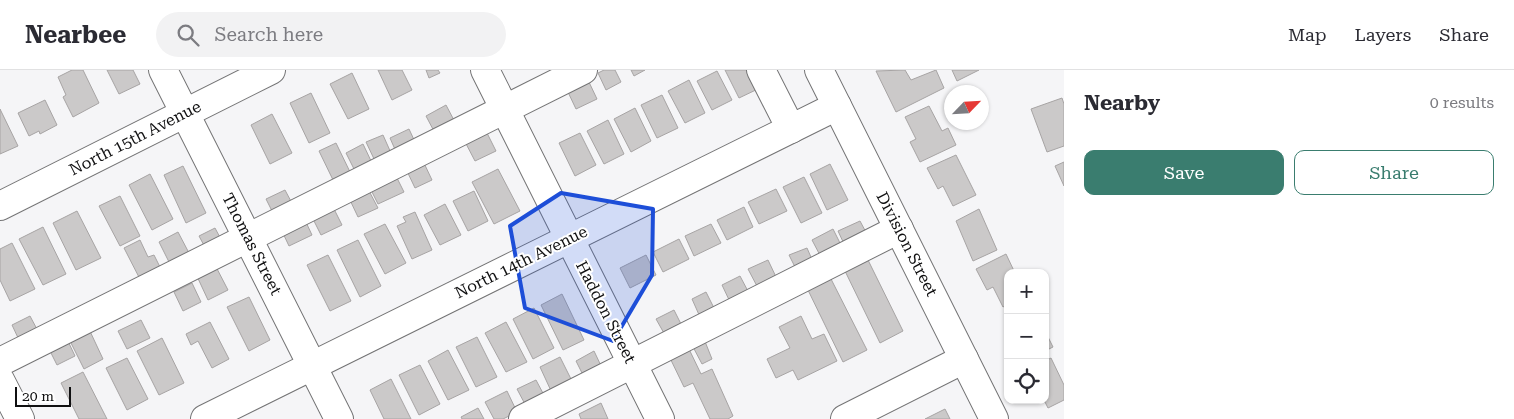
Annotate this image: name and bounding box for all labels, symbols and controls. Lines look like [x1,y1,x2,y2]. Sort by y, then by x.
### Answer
search box [156,12,506,57]
text: Nearbee [25,21,126,49]
icon: search [174,21,202,49]
text: Search here [214,23,323,46]
text: Map [1288,24,1327,45]
text: Layers [1355,24,1411,45]
text: Share [1439,24,1489,45]
north arrow [944,85,989,130]
text: Nearby [1084,91,1160,115]
text: 0 results [1430,93,1494,112]
street label: North 15th Avenue [66,96,204,179]
button: Save [1084,150,1284,195]
button: Share [1294,150,1494,195]
street label: Division Street [872,189,942,299]
street label: Thomas Street [218,190,286,298]
street label: North 14th Avenue [452,222,591,302]
street label: Haddon Street [572,258,640,366]
map controls [1004,269,1049,404]
button: + [1004,269,1049,314]
button: − [1004,314,1049,359]
button: locate [1004,359,1049,404]
scale bar [15,384,71,407]
text: 20 m [22,388,54,404]

